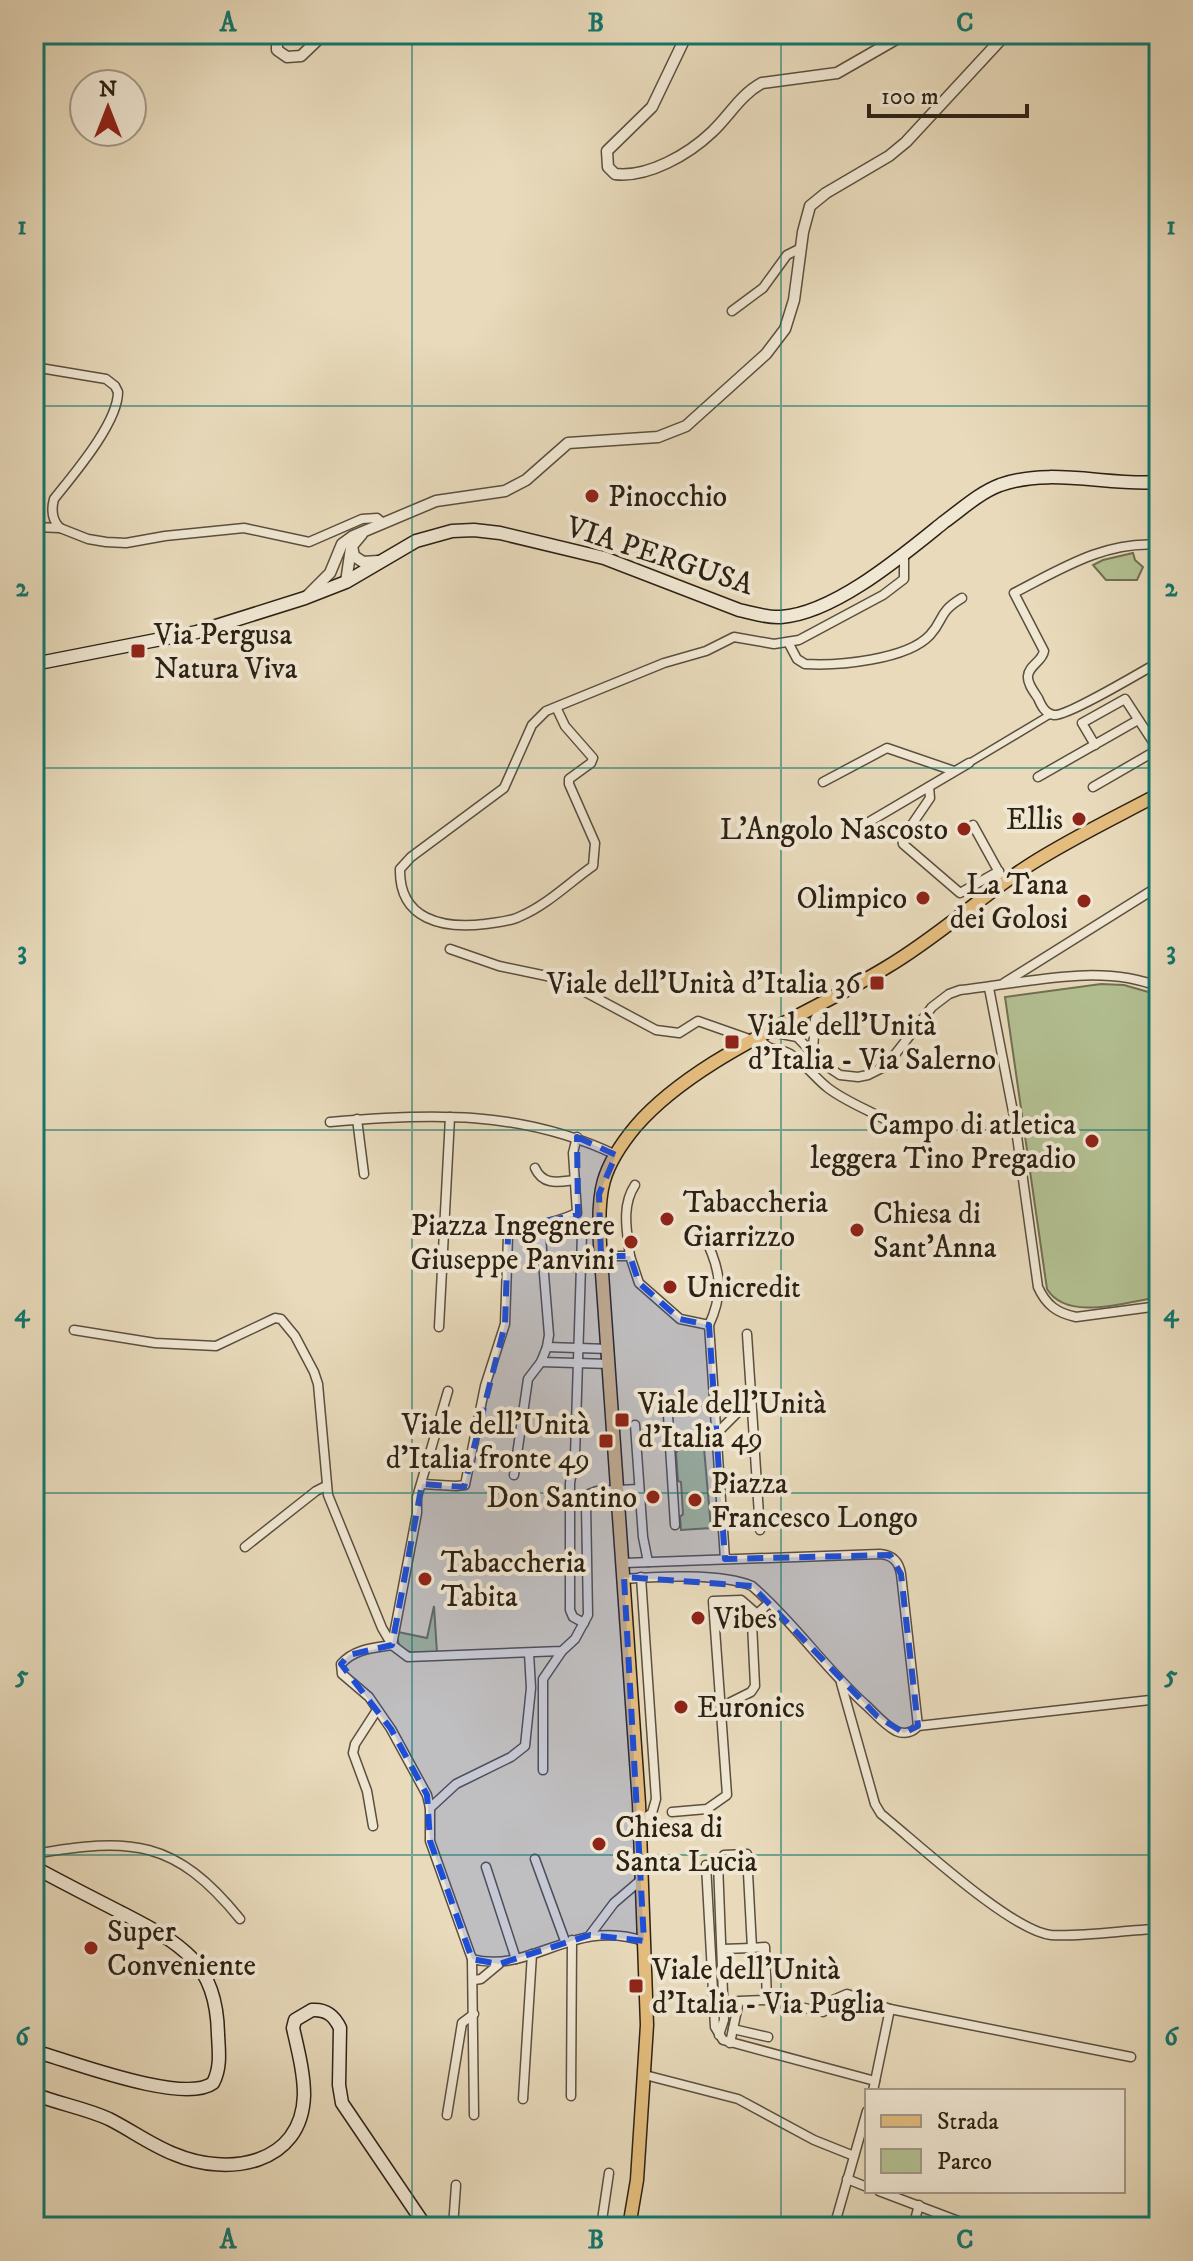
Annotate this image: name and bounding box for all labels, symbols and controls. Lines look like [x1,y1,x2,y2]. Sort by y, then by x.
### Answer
text: A [219,7,238,40]
text: B [588,7,604,40]
text: C [956,7,974,40]
north arrow [68,68,148,148]
scale bar [869,68,1027,118]
text: N [99,76,117,103]
text: 100 m [881,82,939,112]
text: 1 [17,210,27,243]
text: 1 [1166,210,1176,243]
place label: Pinocchio [608,479,727,516]
marker: Pinocchio [583,487,601,505]
street label: VIA PERGUSA [560,509,758,604]
text: 2 [16,572,30,605]
text: 2 [1165,572,1179,605]
place label: Via Pergusa Natura Viva [153,617,298,688]
marker: Via Pergusa Natura Viva [129,642,147,660]
place label: Ellis [1006,802,1063,839]
marker: Ellis [1070,810,1088,828]
place label: L'Angolo Nascosto [720,812,948,849]
marker: L'Angolo Nascosto [955,820,973,838]
place label: La Tana dei Golosi [950,867,1068,938]
place label: Olimpico [796,881,907,918]
marker: Olimpico [914,889,932,907]
marker: La Tana dei Golosi [1075,892,1093,910]
text: 3 [17,935,27,968]
text: 3 [1166,935,1176,968]
place label: Viale dell'Unità d'Italia 36 [546,966,862,1003]
marker: Viale dell'Unità d'Italia 36 [868,974,886,992]
place label: Viale dell'Unità d'Italia - Via Salerno [747,1008,996,1079]
marker: Viale dell'Unità d'Italia - Via Salerno [723,1033,741,1051]
place label: Campo di atletica leggera Tino Pregadio [810,1107,1076,1178]
marker: Campo di atletica leggera Tino Pregadio [1083,1132,1101,1150]
place label: Tabaccheria Giarrizzo [683,1185,828,1256]
place label: Chiesa di Sant'Anna [873,1196,997,1267]
place label: Piazza Ingegnere Giuseppe Panvini [410,1208,615,1279]
marker: Tabaccheria Giarrizzo [658,1210,676,1228]
marker: Chiesa di Sant'Anna [848,1221,866,1239]
marker: Piazza Ingegnere Giuseppe Panvini [622,1233,640,1251]
place label: Unicredit [686,1270,801,1307]
marker: Unicredit [661,1278,679,1296]
text: 4 [15,1297,31,1330]
text: 4 [1164,1297,1180,1330]
place label: Viale dell'Unità d'Italia 49 [637,1386,827,1457]
place label: Viale dell'Unità d'Italia fronte 49 [386,1407,590,1478]
marker: Viale dell'Unità d'Italia 49 [613,1411,631,1429]
marker: Viale dell'Unità d'Italia fronte 49 [597,1432,615,1450]
place label: Piazza Francesco Longo [711,1466,918,1537]
place label: Don Santino [486,1480,637,1517]
marker: Don Santino [644,1488,662,1506]
marker: Piazza Francesco Longo [686,1491,704,1509]
place label: Tabaccheria Tabita [441,1545,586,1616]
marker: Tabaccheria Tabita [416,1570,434,1588]
place label: Vibes [713,1601,777,1638]
marker: Vibes [689,1609,707,1627]
text: 5 [15,1659,29,1692]
text: 5 [1164,1659,1178,1692]
place label: Euronics [697,1690,805,1727]
marker: Euronics [672,1698,690,1716]
place label: Chiesa di Santa Lucia [615,1810,758,1881]
marker: Chiesa di Santa Lucia [590,1835,608,1853]
place label: Super Conveniente [107,1914,256,1985]
marker: Super Conveniente [82,1939,100,1957]
place label: Viale dell'Unità d'Italia - Via Puglia [651,1952,885,2023]
marker: Viale dell'Unità d'Italia - Via Puglia [627,1977,645,1995]
text: 6 [15,2021,30,2054]
text: 6 [1164,2021,1179,2054]
legend [865,2089,1125,2193]
text: Strada [937,2107,999,2137]
text: Parco [937,2147,992,2177]
text: A [219,2224,238,2257]
text: B [588,2224,604,2257]
text: C [956,2224,974,2257]

